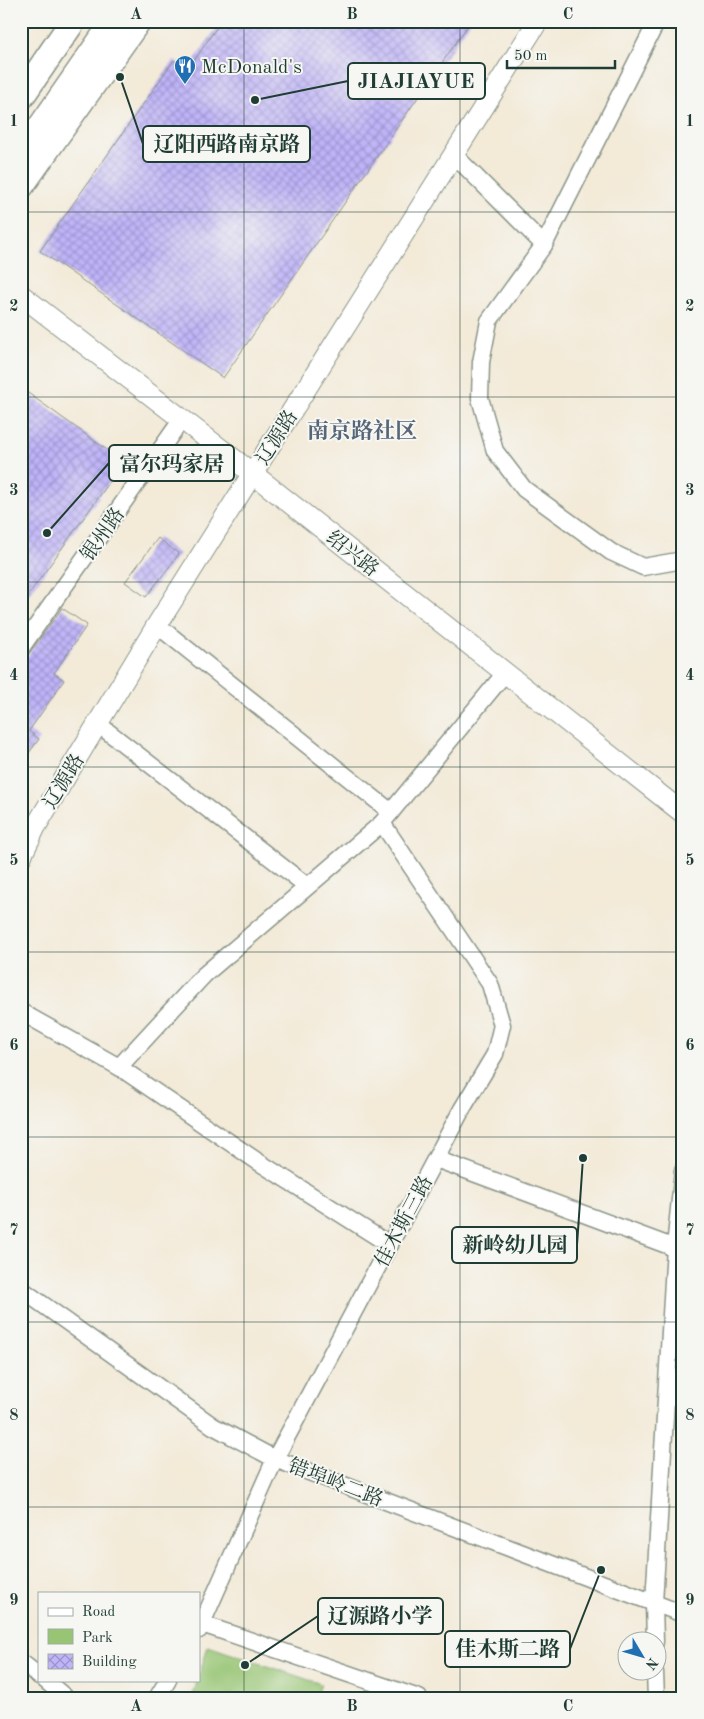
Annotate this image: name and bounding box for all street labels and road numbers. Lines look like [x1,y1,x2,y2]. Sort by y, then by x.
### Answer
street label: 辽源路 [252,406,302,469]
street label: 银州路 [77,504,129,565]
street label: 绍兴路 [322,527,383,581]
street label: 辽源路 [39,750,89,813]
street label: 佳木斯三路 [371,1172,437,1271]
street label: 错埠岭二路 [285,1455,386,1511]

